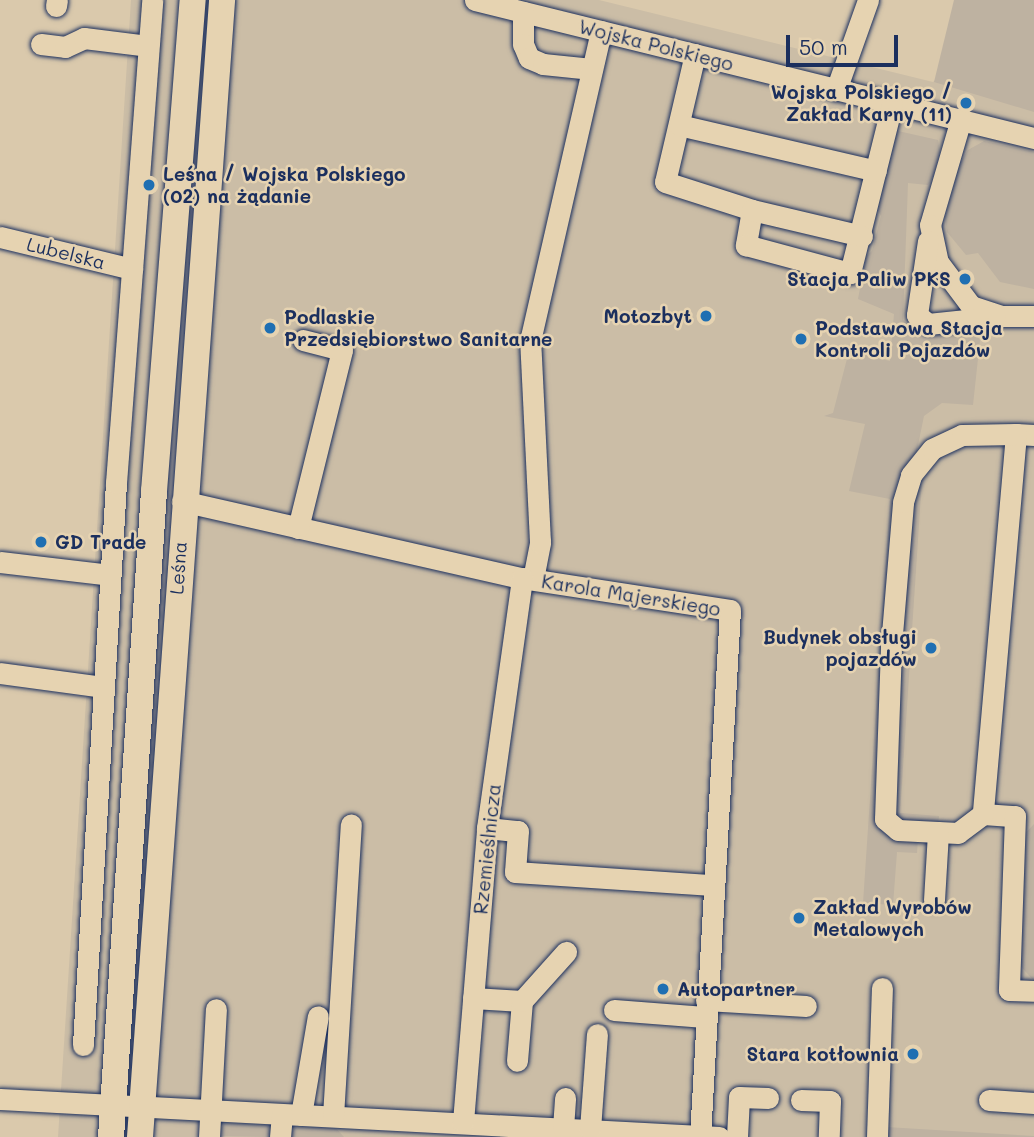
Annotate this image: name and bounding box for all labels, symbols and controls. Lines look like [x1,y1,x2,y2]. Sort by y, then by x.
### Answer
street label: Wojska Polskiego [576,15,736,75]
scale bar [789,21,901,65]
text: 50 m [799,33,848,60]
place label: Wojska Polskiego / Zakład Karny (11) [771,81,952,125]
marker: Wojska Polskiego / Zakład Karny (11) [958,95,974,111]
place label: Leśna / Wojska Polskiego (02) na żądanie [163,163,405,207]
marker: Leśna / Wojska Polskiego (02) na żądanie [141,177,157,193]
street label: Lubelska [24,232,108,274]
place label: Stacja Paliw PKS [787,268,951,290]
marker: Stacja Paliw PKS [957,271,973,287]
place label: Motozbyt [604,305,692,327]
place label: Podlaskie Przedsiębiorstwo Sanitarne [284,306,552,350]
marker: Motozbyt [698,308,714,324]
place label: Podstawowa Stacja Kontroli Pojazdów [815,317,1003,361]
marker: Podlaskie Przedsiębiorstwo Sanitarne [262,320,278,336]
marker: Podstawowa Stacja Kontroli Pojazdów [793,331,809,347]
place label: GD Trade [55,531,146,553]
marker: GD Trade [33,534,49,550]
street label: Leśna [165,541,191,595]
street label: Karola Majerskiego [540,570,722,620]
place label: Budynek obsługi pojazdów [763,626,917,670]
marker: Budynek obsługi pojazdów [923,640,939,656]
street label: Rzemieślnicza [469,783,505,915]
place label: Zakład Wyrobów Metalowych [813,896,972,940]
marker: Zakład Wyrobów Metalowych [791,910,807,926]
place label: Autopartner [677,978,795,1000]
marker: Autopartner [655,981,671,997]
place label: Stara kotłownia [746,1043,899,1065]
marker: Stara kotłownia [905,1046,921,1062]

